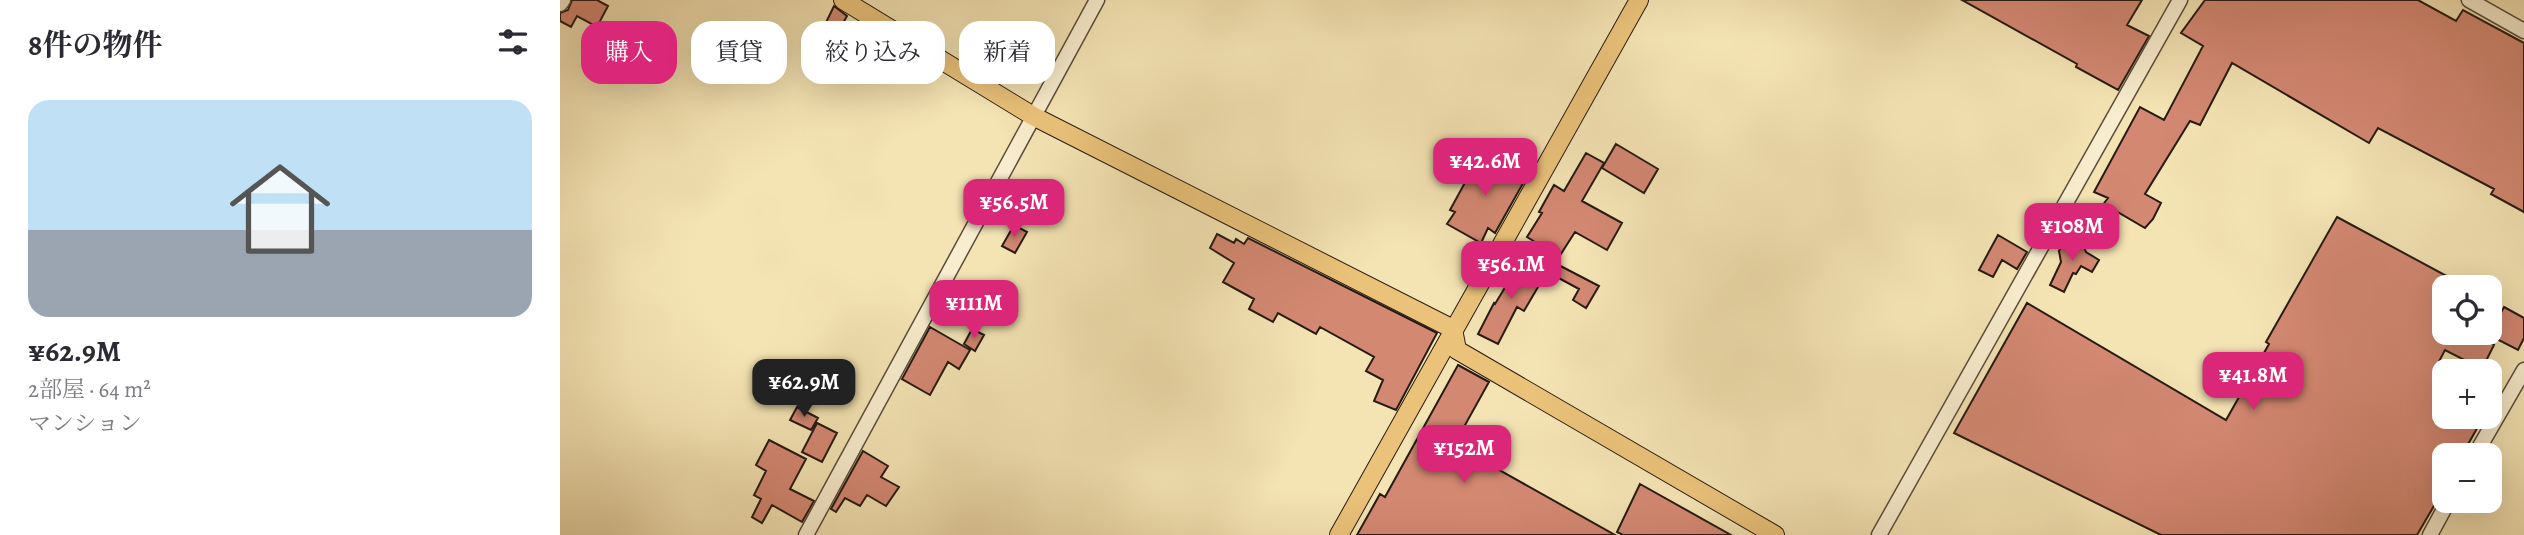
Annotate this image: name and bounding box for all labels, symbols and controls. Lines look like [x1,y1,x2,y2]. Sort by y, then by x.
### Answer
chip: 購入 [581,21,677,84]
chip: 賃貸 [691,21,787,84]
chip: 絞り込み [801,21,945,84]
chip: 新着 [959,21,1055,84]
icon: filters [494,23,532,61]
text: 8件の物件 [28,25,162,65]
pin: ¥42.6M [1428,138,1542,198]
text: ¥42.6M [1449,145,1521,176]
icon: home [217,146,343,272]
pin: ¥56.5M [957,180,1071,239]
text: ¥56.5M [979,186,1049,217]
pin: ¥108M [2023,204,2121,263]
text: ¥108M [2040,210,2104,241]
pin: ¥56.1M [1454,242,1568,301]
text: ¥56.1M [1477,248,1545,279]
map controls [2432,275,2502,513]
button: locate [2432,275,2502,345]
pin: ¥111M [925,280,1023,340]
text: ¥111M [945,287,1003,318]
text: ¥62.9M [28,331,121,371]
pin: ¥41.8M [2196,352,2310,412]
text: ¥41.8M [2219,359,2287,390]
button: + [2432,359,2502,429]
pin: ¥62.9M [747,360,861,419]
text: ¥62.9M [768,366,840,397]
text: 2部屋 · 64 m² [28,374,151,405]
text: マンション [28,408,142,439]
pin: ¥152M [1415,426,1513,485]
text: ¥152M [1433,432,1495,463]
button: − [2432,443,2502,513]

